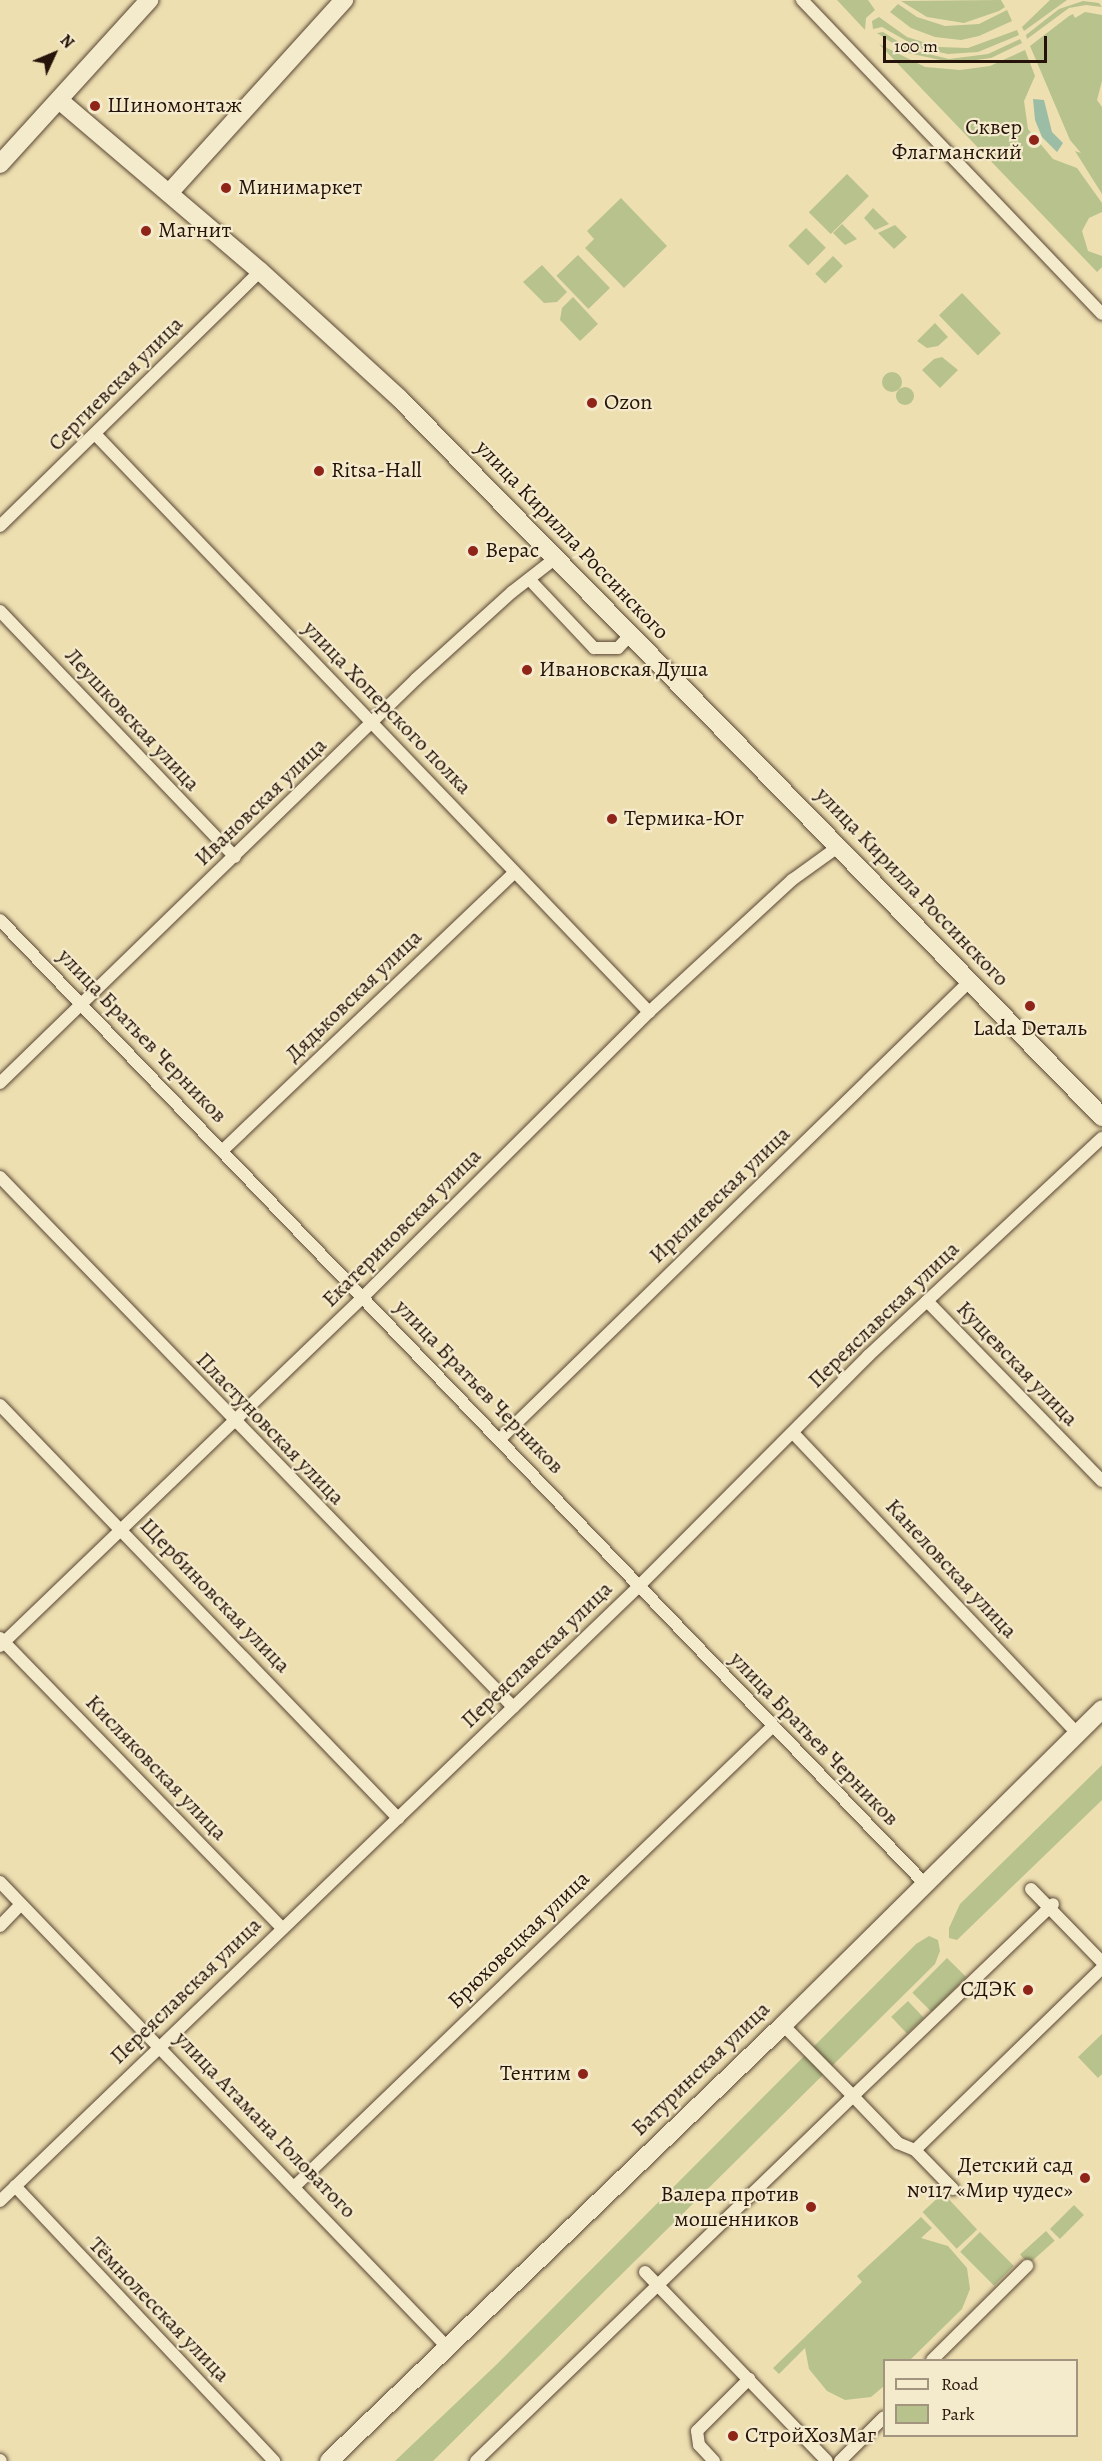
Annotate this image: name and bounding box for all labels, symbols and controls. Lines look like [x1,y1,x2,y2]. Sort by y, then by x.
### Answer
north arrow [24,24,84,84]
scale bar [886,24,1050,62]
text: N [55,30,79,53]
text: 100 m [894,34,938,58]
place label: Шиномонтаж [107,93,242,119]
marker: Шиномонтаж [88,99,102,113]
place label: Сквер Флагманский [892,114,1022,166]
marker: Сквер Флагманский [1027,133,1041,147]
place label: Минимаркет [238,175,362,201]
marker: Минимаркет [219,181,233,195]
place label: Магнит [158,218,231,244]
marker: Магнит [139,224,153,238]
street label: Сергиевская улица [43,311,189,457]
place label: Ozon [604,390,652,416]
marker: Ozon [585,396,599,410]
street label: улица Кирилла Россинского [470,435,674,645]
place label: Ritsa-Hall [331,458,422,484]
marker: Ritsa-Hall [312,464,326,478]
place label: Верас [485,538,539,564]
marker: Верас [466,544,480,558]
street label: улица Хоперского полка [297,616,477,800]
street label: Леушковская улица [59,643,205,797]
place label: Ивановская Душа [539,657,708,683]
marker: Ивановская Душа [520,663,534,677]
street label: Ивановская улица [190,732,332,872]
street label: улица Кирилла Россинского [810,782,1014,992]
place label: Термика-Юг [624,806,744,832]
marker: Термика-Юг [605,812,619,826]
street label: Дядьковская улица [280,924,428,1068]
street label: улица Братьев Черников [52,943,232,1129]
marker: Lada Dеталь [1023,999,1037,1013]
place label: Lada Dеталь [973,1016,1087,1042]
street label: Ирклиевская улица [644,1121,796,1269]
street label: Екатериновская улица [317,1143,487,1313]
street label: Переяславская улица [803,1236,965,1394]
street label: улица Братьев Черников [389,1294,569,1480]
street label: Кущевская улица [951,1296,1083,1432]
street label: Пластуновская улица [190,1347,350,1511]
street label: Канеловская улица [880,1494,1022,1644]
street label: Щербиновская улица [134,1513,296,1679]
street label: Переяславская улица [456,1576,618,1734]
street label: улица Братьев Черников [724,1646,904,1832]
street label: Кисляковская улица [80,1690,232,1846]
street label: Брюховецкая улица [443,1866,595,2014]
street label: Переяславская улица [105,1912,267,2070]
place label: СДЭК [961,1977,1016,2003]
marker: СДЭК [1021,1983,1035,1997]
street label: Батуринская улица [626,1996,776,2142]
street label: улица Атамана Головатого [169,2026,361,2224]
place label: Тентим [500,2061,571,2087]
marker: Тентим [576,2067,590,2081]
place label: Детский сад №117 «Мир чудес» [907,2152,1073,2204]
marker: Детский сад №117 «Мир чудес» [1078,2171,1092,2185]
place label: Валера против мошенников [660,2181,799,2232]
marker: Валера против мошенников [804,2200,818,2214]
street label: Тёмнолесская улица [83,2232,235,2388]
legend [883,2359,1078,2437]
text: Road [941,2372,978,2396]
text: Park [941,2402,975,2426]
place label: СтройХозМаг [745,2423,876,2449]
marker: СтройХозМаг [726,2429,740,2443]

